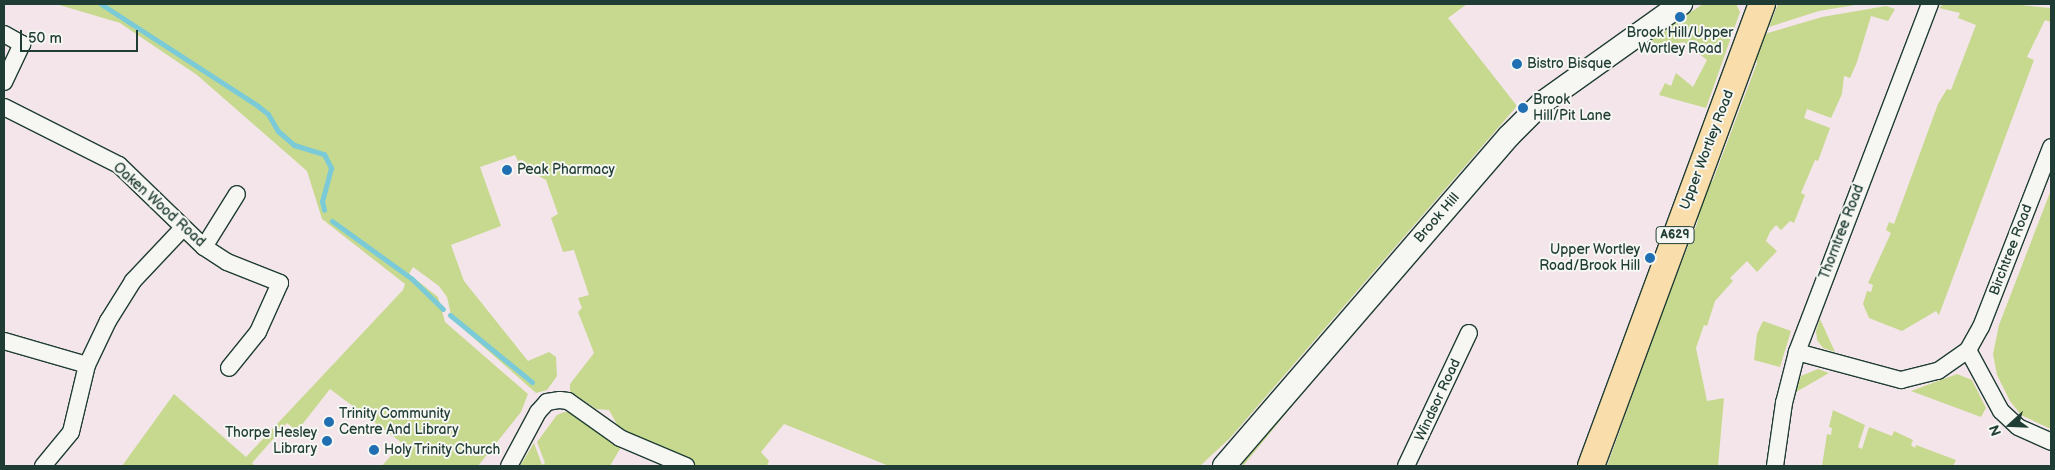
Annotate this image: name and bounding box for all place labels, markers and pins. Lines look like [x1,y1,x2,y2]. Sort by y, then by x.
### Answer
marker: Brook Hill/Upper Wortley Road [1674,11,1686,23]
place label: Brook Hill/Upper Wortley Road [1627,25,1733,58]
place label: Bistro Bisque [1527,56,1612,72]
marker: Bistro Bisque [1511,58,1523,70]
place label: Brook Hill/Pit Lane [1533,92,1611,124]
marker: Brook Hill/Pit Lane [1517,102,1529,114]
place label: Peak Pharmacy [517,162,615,178]
marker: Peak Pharmacy [501,164,513,176]
place label: Upper Wortley Road/Brook Hill [1539,242,1640,274]
marker: Upper Wortley Road/Brook Hill [1644,252,1656,264]
place label: Trinity Community Centre And Library [339,406,459,438]
marker: Trinity Community Centre And Library [323,416,335,428]
place label: Thorpe Hesley Library [225,425,317,458]
marker: Thorpe Hesley Library [321,435,333,447]
place label: Holy Trinity Church [384,442,502,458]
marker: Holy Trinity Church [368,444,380,456]

